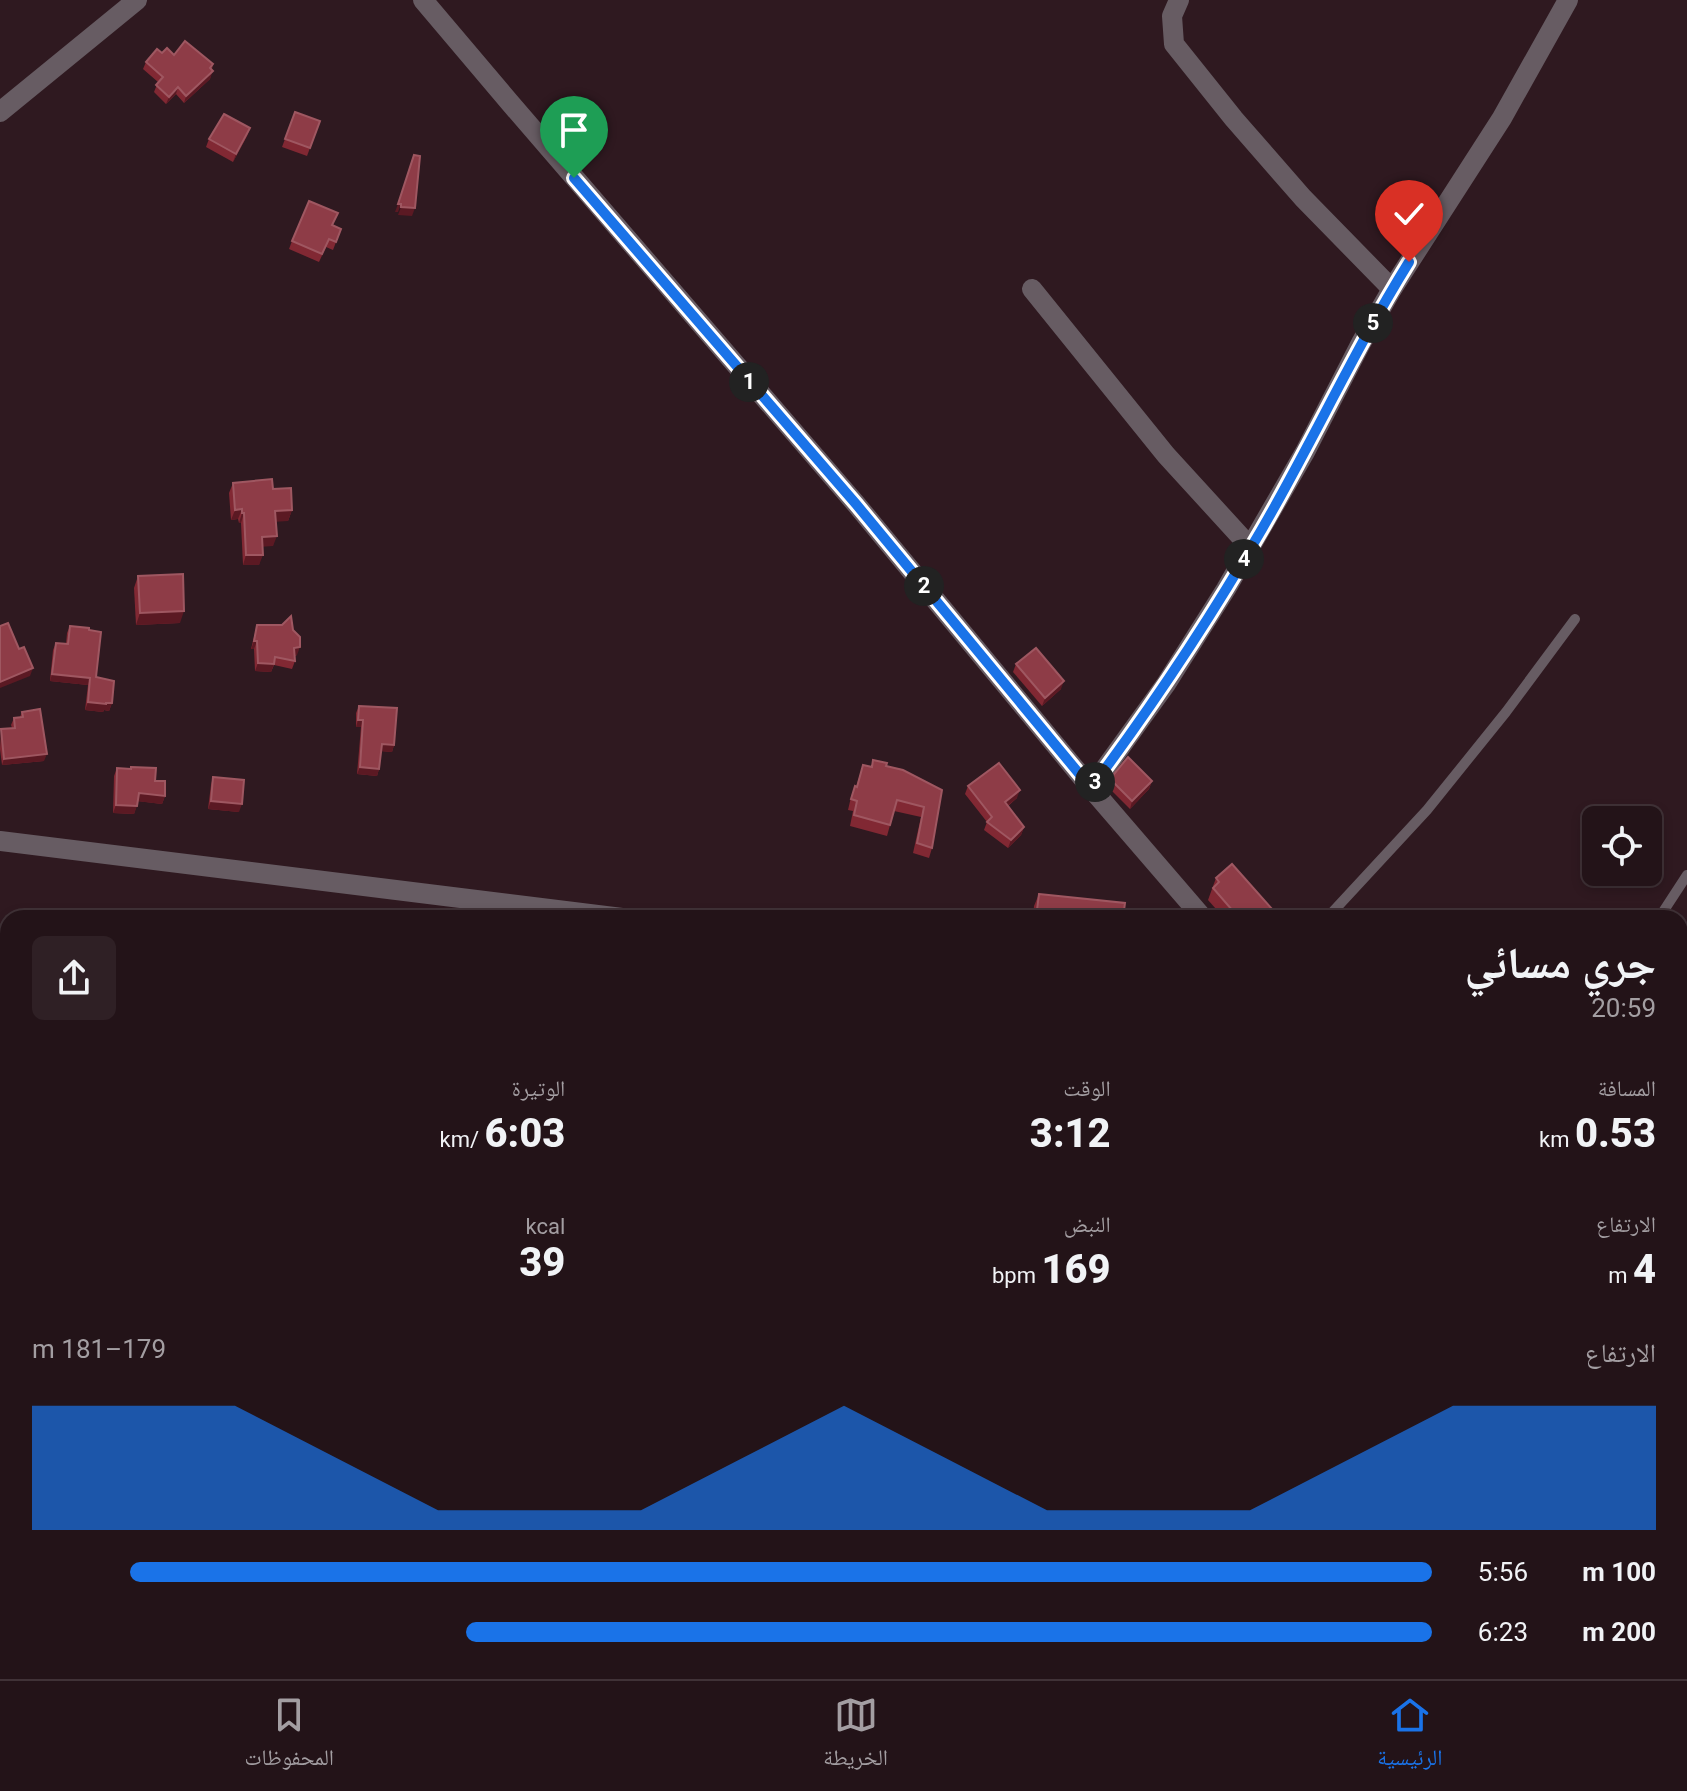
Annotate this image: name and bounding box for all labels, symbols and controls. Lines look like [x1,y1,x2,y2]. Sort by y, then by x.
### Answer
pin [540,96,608,178]
icon: arrive [552,108,596,152]
pin [1375,180,1443,262]
icon: check [1387,192,1431,236]
pin: 5 [1353,303,1393,343]
text: 5 [1367,310,1379,335]
pin: 1 [729,362,769,402]
text: 1 [743,369,755,394]
pin: 4 [1224,539,1264,579]
text: 4 [1238,546,1250,571]
pin: 2 [904,566,944,606]
text: 2 [918,573,930,598]
pin: 3 [1075,762,1115,802]
text: 3 [1089,769,1101,794]
map controls [1582,806,1662,886]
button: locate [1582,806,1662,886]
button: share [32,936,116,1020]
text: جري مسائي [1465,937,1656,989]
text: 20:59 [1591,993,1656,1023]
text: الوتيرة [512,1076,565,1101]
text: الوقت [1063,1076,1111,1101]
text: المسافة [1598,1076,1656,1101]
text: 6:03 [485,1110,565,1157]
text: 3:12 [1030,1110,1111,1157]
text: 0.53 [1575,1110,1656,1157]
text: /km [440,1127,485,1152]
text: km [1539,1127,1575,1152]
text: النبض [1064,1212,1111,1237]
text: الارتفاع [1596,1212,1656,1237]
text: kcal [526,1214,565,1239]
text: 39 [519,1239,565,1286]
text: 169 [1041,1246,1111,1293]
text: 4 [1633,1246,1656,1293]
text: bpm [992,1263,1041,1288]
text: m [1608,1263,1633,1288]
text: 179–181 m [32,1334,166,1364]
text: الارتفاع [1585,1338,1656,1368]
text: 5:56 [1478,1557,1528,1587]
text: 100 m [1582,1557,1656,1587]
text: 6:23 [1478,1617,1528,1647]
text: 200 m [1582,1617,1656,1647]
tab: المحفوظات [245,1693,334,1779]
tab: الخريطة [823,1693,888,1779]
tab: الرئيسية [1377,1693,1442,1779]

